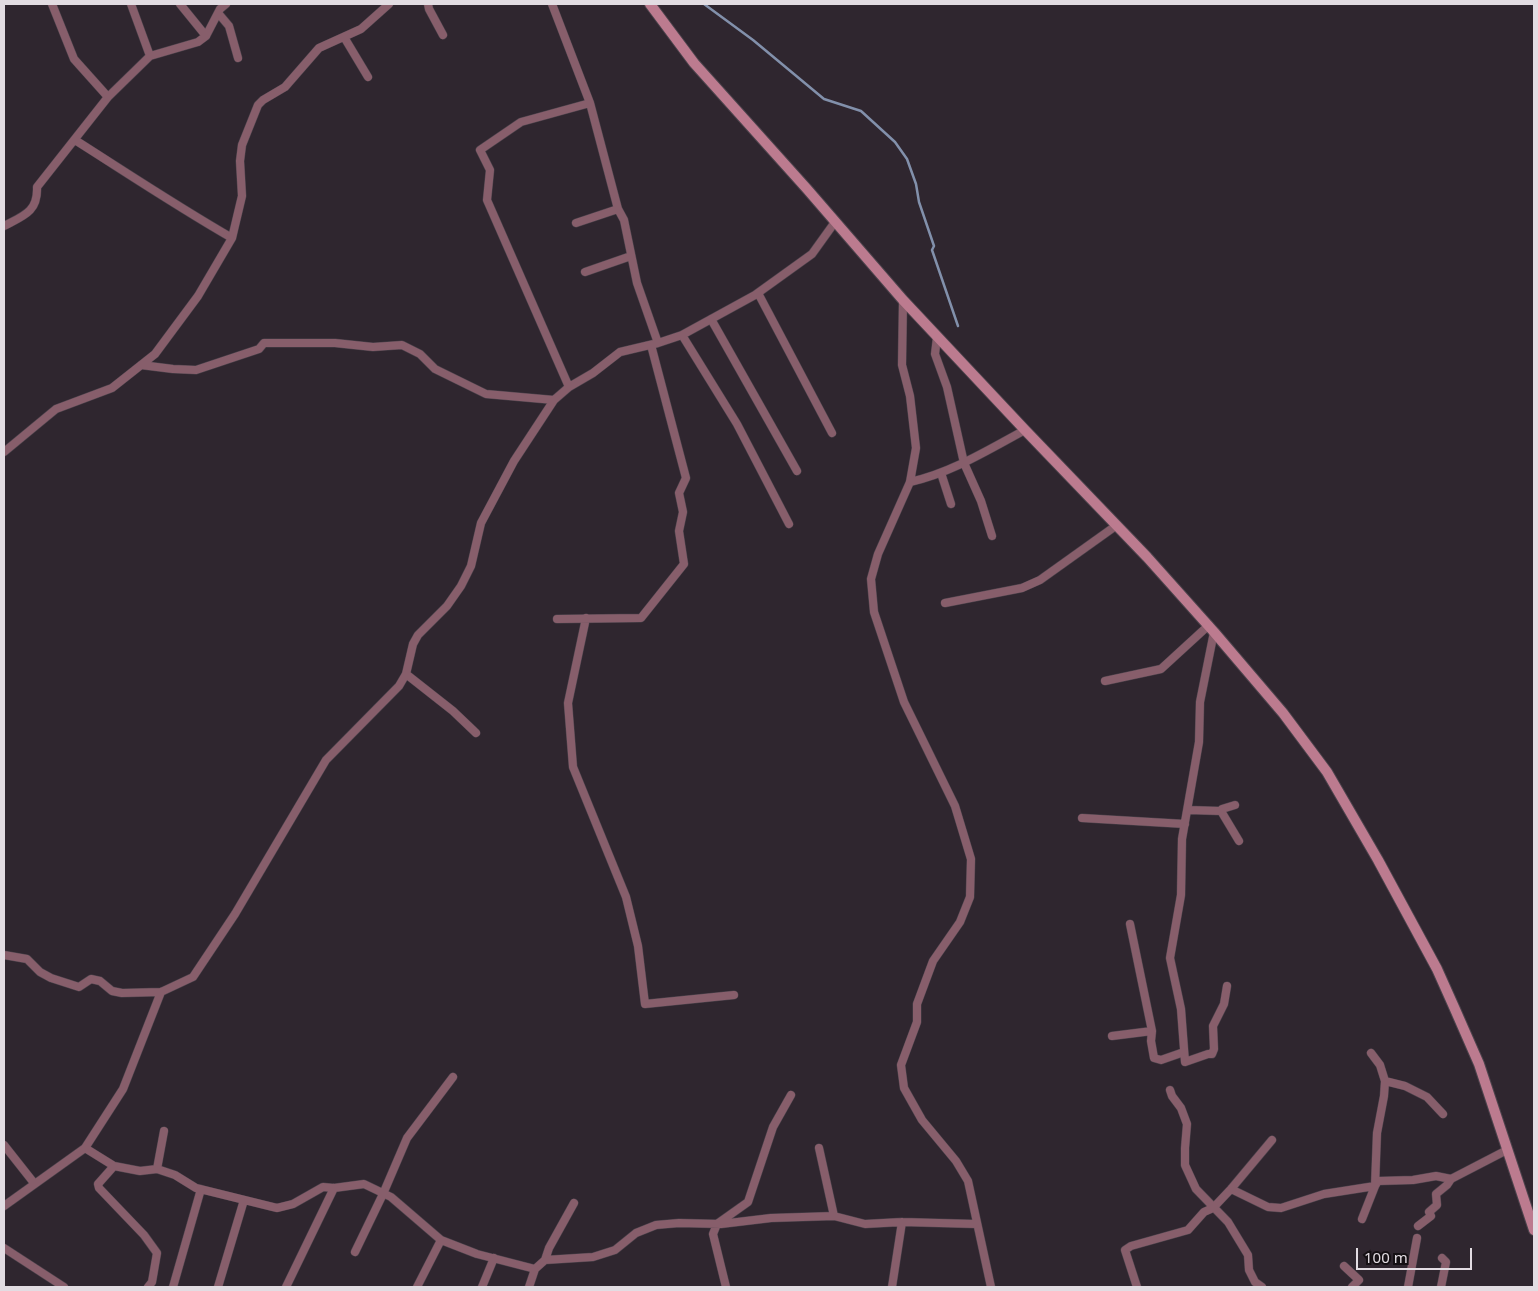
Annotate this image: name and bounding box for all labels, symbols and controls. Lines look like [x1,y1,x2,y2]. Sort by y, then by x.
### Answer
scale bar [1358,1238,1474,1270]
text: 100 m [1364,1247,1408,1267]

